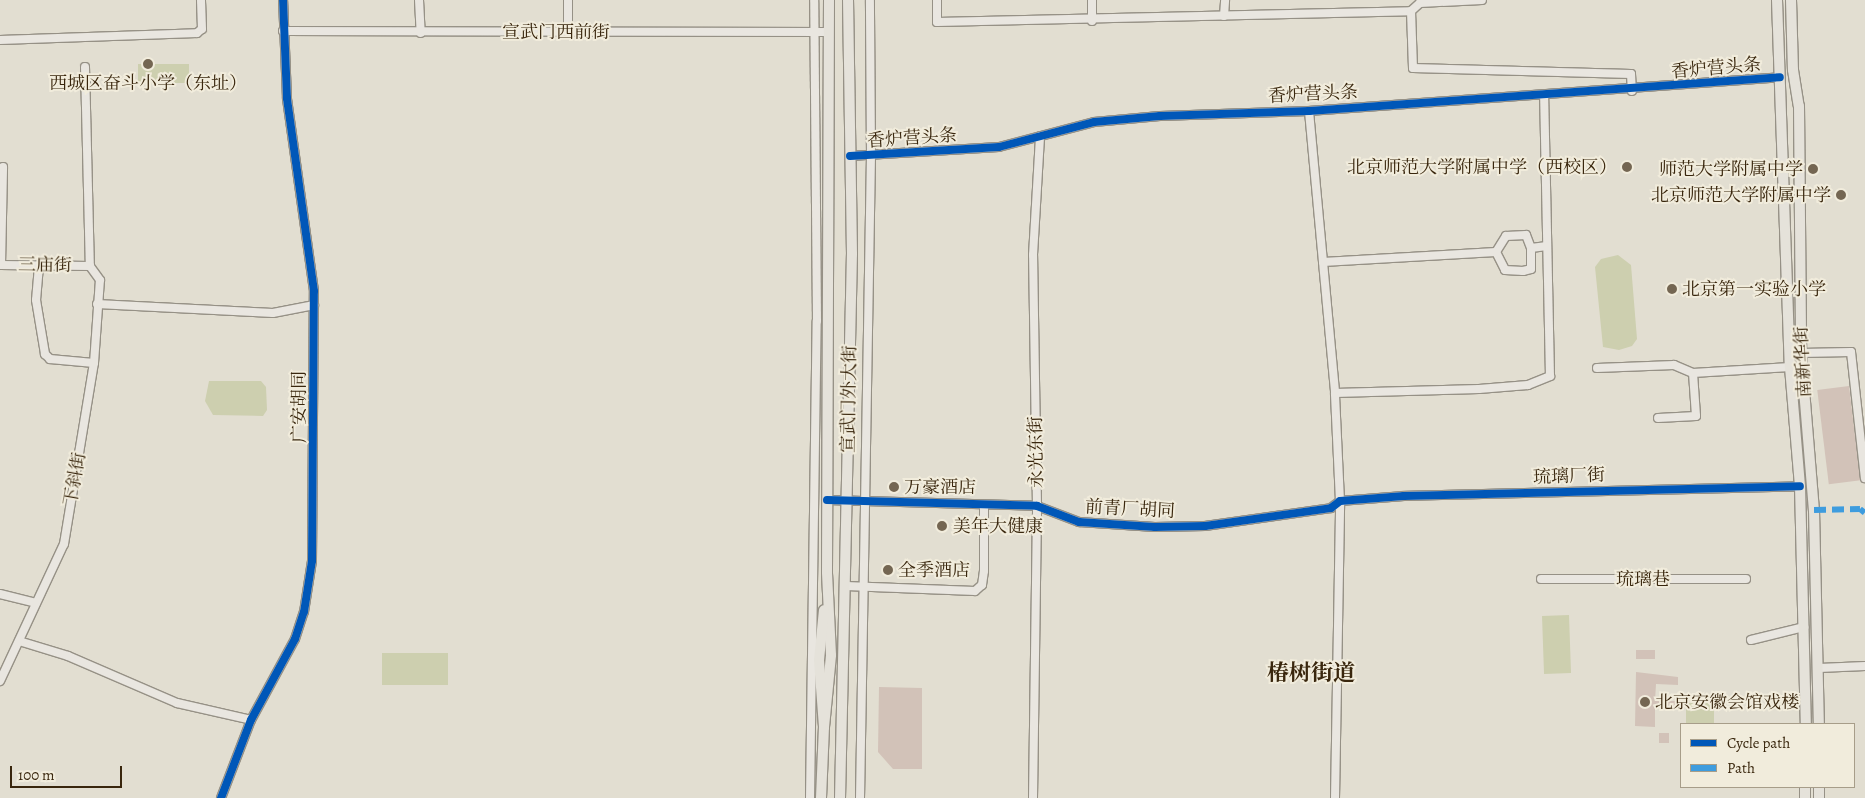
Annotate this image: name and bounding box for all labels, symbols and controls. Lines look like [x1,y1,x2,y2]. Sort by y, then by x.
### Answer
street label: 宣武门西前街 [502,21,610,43]
street label: 香炉营头条 [1670,53,1762,83]
marker: 西城区奋斗小学（东址） [142,58,154,70]
place label: 西城区奋斗小学（东址） [49,72,247,94]
street label: 香炉营头条 [1267,81,1359,107]
street label: 香炉营头条 [866,124,958,152]
place label: 北京师范大学附属中学（西校区） [1347,156,1617,178]
place label: 师范大学附属中学 [1659,158,1803,180]
marker: 北京师范大学附属中学（西校区） [1621,161,1633,173]
marker: 师范大学附属中学 [1807,163,1819,175]
place label: 北京师范大学附属中学 [1651,184,1831,206]
marker: 北京师范大学附属中学 [1835,189,1847,201]
street label: 三庙街 [18,254,72,276]
place label: 北京第一实验小学 [1682,278,1826,300]
marker: 北京第一实验小学 [1666,283,1678,295]
street label: 南新华街 [1790,325,1816,399]
street label: 宣武门外大街 [837,345,861,453]
street label: 广安胡同 [288,371,310,443]
street label: 永光东街 [1025,416,1047,488]
street label: 下斜街 [60,451,90,507]
street label: 琉璃厂街 [1533,464,1605,488]
place label: 万豪酒店 [904,476,976,498]
marker: 万豪酒店 [888,481,900,493]
street label: 前青厂胡同 [1084,496,1176,522]
place label: 美年大健康 [953,515,1043,537]
marker: 美年大健康 [935,519,949,533]
place label: 全季酒店 [898,559,970,581]
marker: 全季酒店 [882,564,894,576]
street label: 琉璃巷 [1616,568,1670,590]
district label: 椿树街道 [1267,661,1355,687]
place label: 北京安徽会馆戏楼 [1655,691,1799,713]
marker: 北京安徽会馆戏楼 [1639,696,1651,708]
legend [1680,723,1855,788]
text: Cycle path [1727,733,1790,753]
scale bar [12,756,125,788]
text: Path [1727,758,1755,778]
text: 100 m [18,765,55,785]

